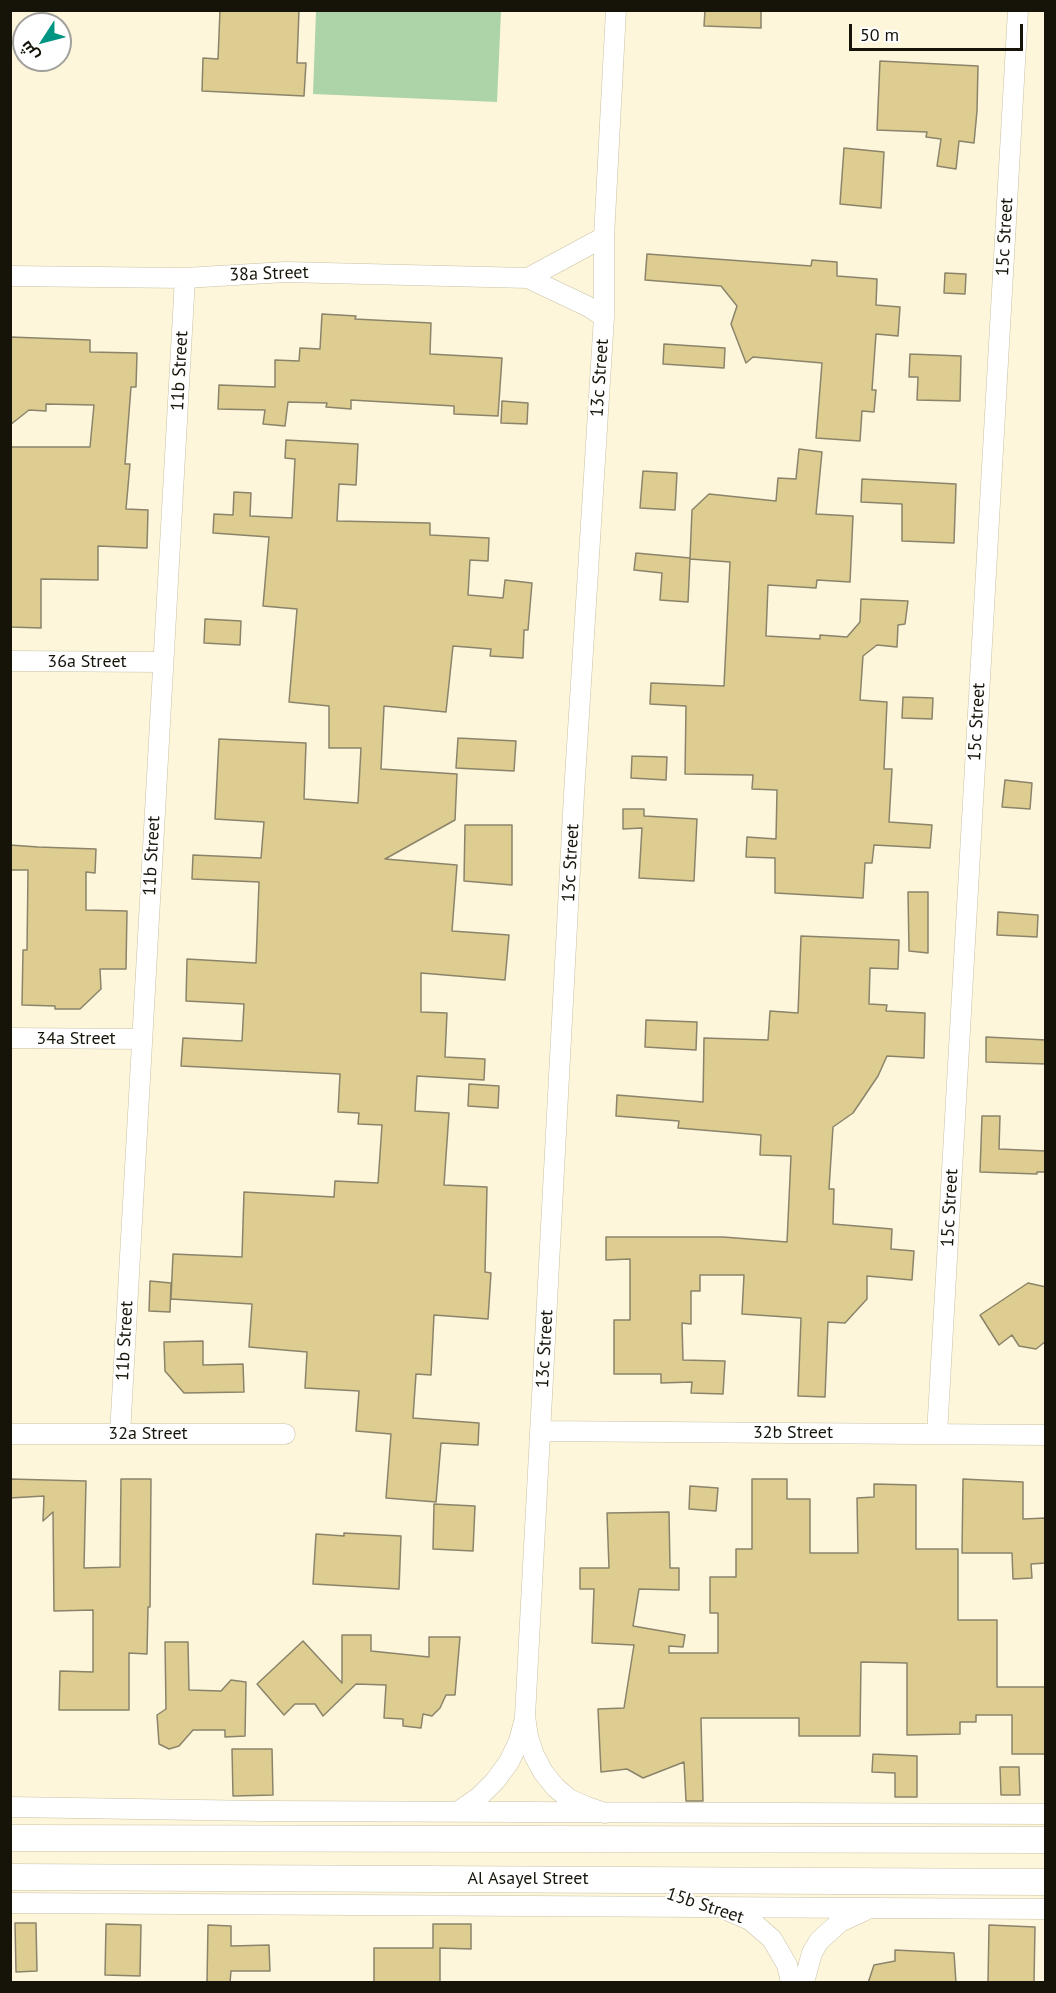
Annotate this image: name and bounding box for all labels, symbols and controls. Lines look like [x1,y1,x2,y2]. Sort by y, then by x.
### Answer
north arrow [12,12,72,72]
scale bar [852,12,1026,50]
text: 50 m [860,23,899,46]
text: ش [15,37,43,66]
street label: 15c Street [992,197,1018,277]
street label: 38a Street [229,262,309,286]
street label: 11b Street [167,330,193,412]
street label: 13c Street [586,338,614,418]
street label: 36a Street [47,651,127,673]
street label: 15c Street [964,682,990,762]
street label: 11b Street [139,815,165,897]
street label: 13c Street [558,823,584,903]
street label: 34a Street [36,1028,116,1050]
street label: 15c Street [937,1168,963,1248]
street label: 11b Street [112,1300,138,1382]
street label: 13c Street [532,1309,558,1389]
street label: 32b Street [753,1422,833,1444]
street label: 32a Street [108,1423,188,1445]
street label: Al Asayel Street [468,1868,588,1890]
street label: 15b Street [664,1883,746,1929]

